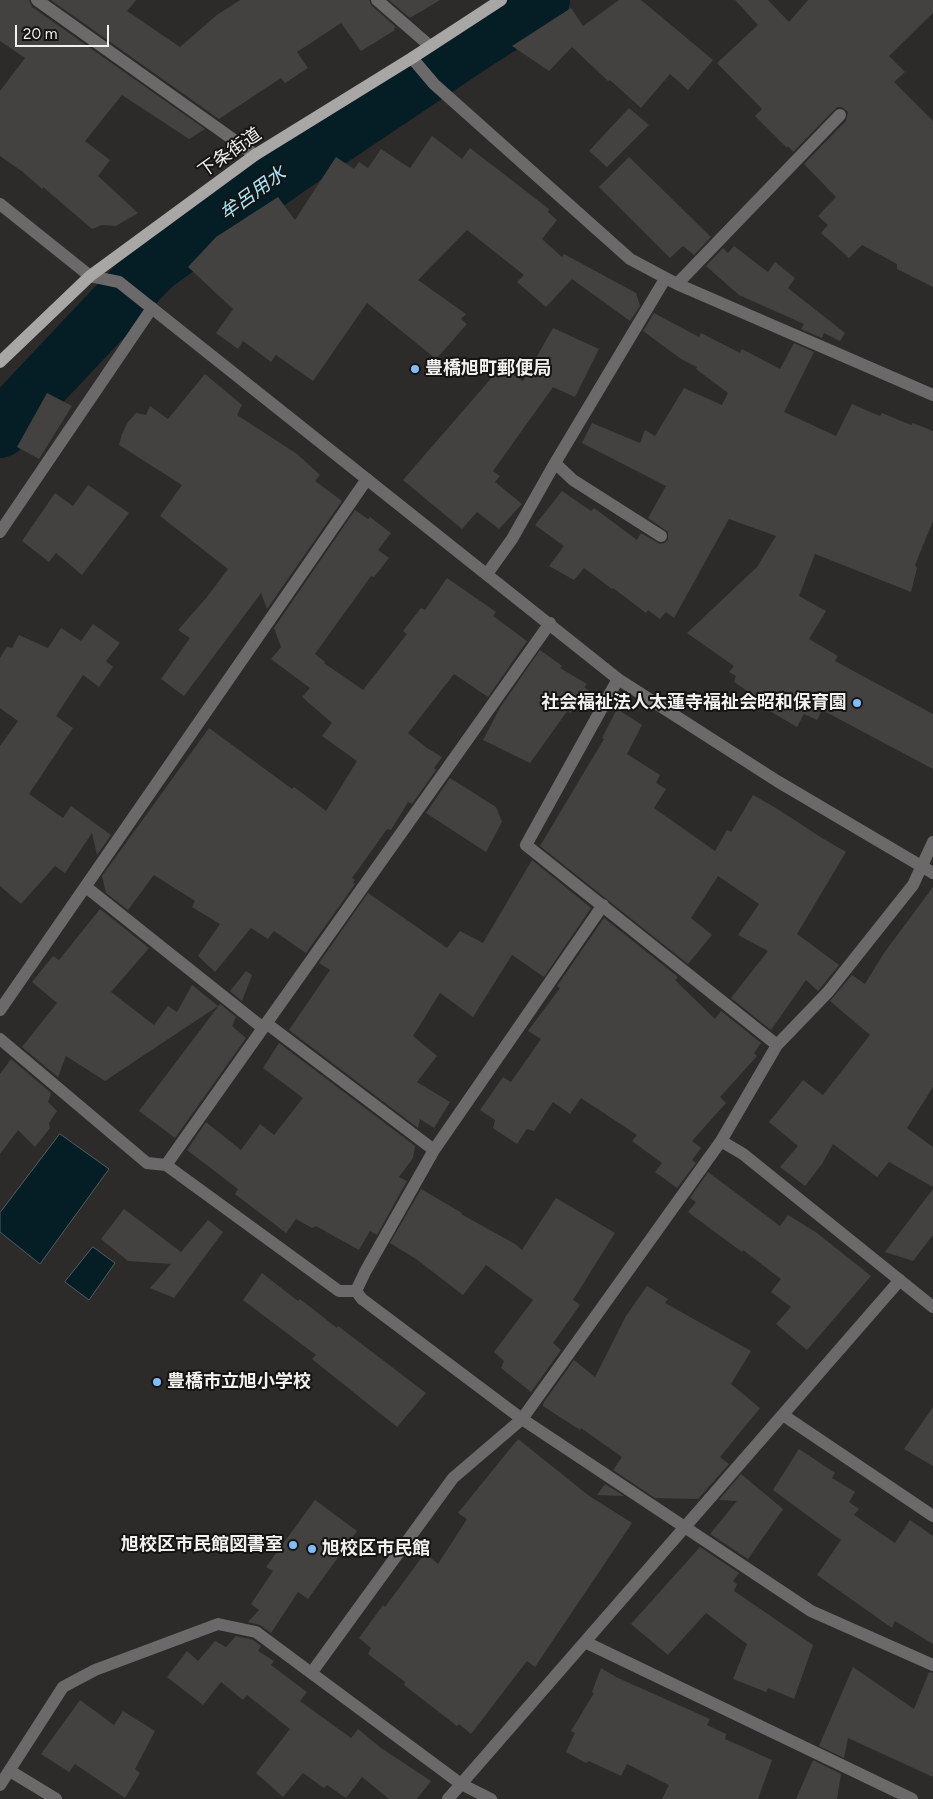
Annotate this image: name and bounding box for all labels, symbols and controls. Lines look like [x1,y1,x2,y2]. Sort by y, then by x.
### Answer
scale bar [18,15,111,47]
text: 20 m [23,25,57,43]
street label: 下条街道 [194,124,266,182]
water label: 牟呂用水 [216,162,290,226]
place label: 豊橋旭町郵便局 [425,358,551,380]
marker: 豊橋旭町郵便局 [409,363,421,375]
place label: 社会福祉法人太蓮寺福祉会昭和保育園 [541,692,847,714]
marker: 社会福祉法人太蓮寺福祉会昭和保育園 [851,697,863,709]
place label: 豊橋市立旭小学校 [167,1371,311,1393]
marker: 豊橋市立旭小学校 [151,1376,163,1388]
place label: 旭校区市民館図書室 [121,1534,283,1556]
place label: 旭校区市民館 [322,1538,430,1560]
marker: 旭校区市民館図書室 [287,1539,299,1551]
marker: 旭校区市民館 [306,1543,318,1555]

